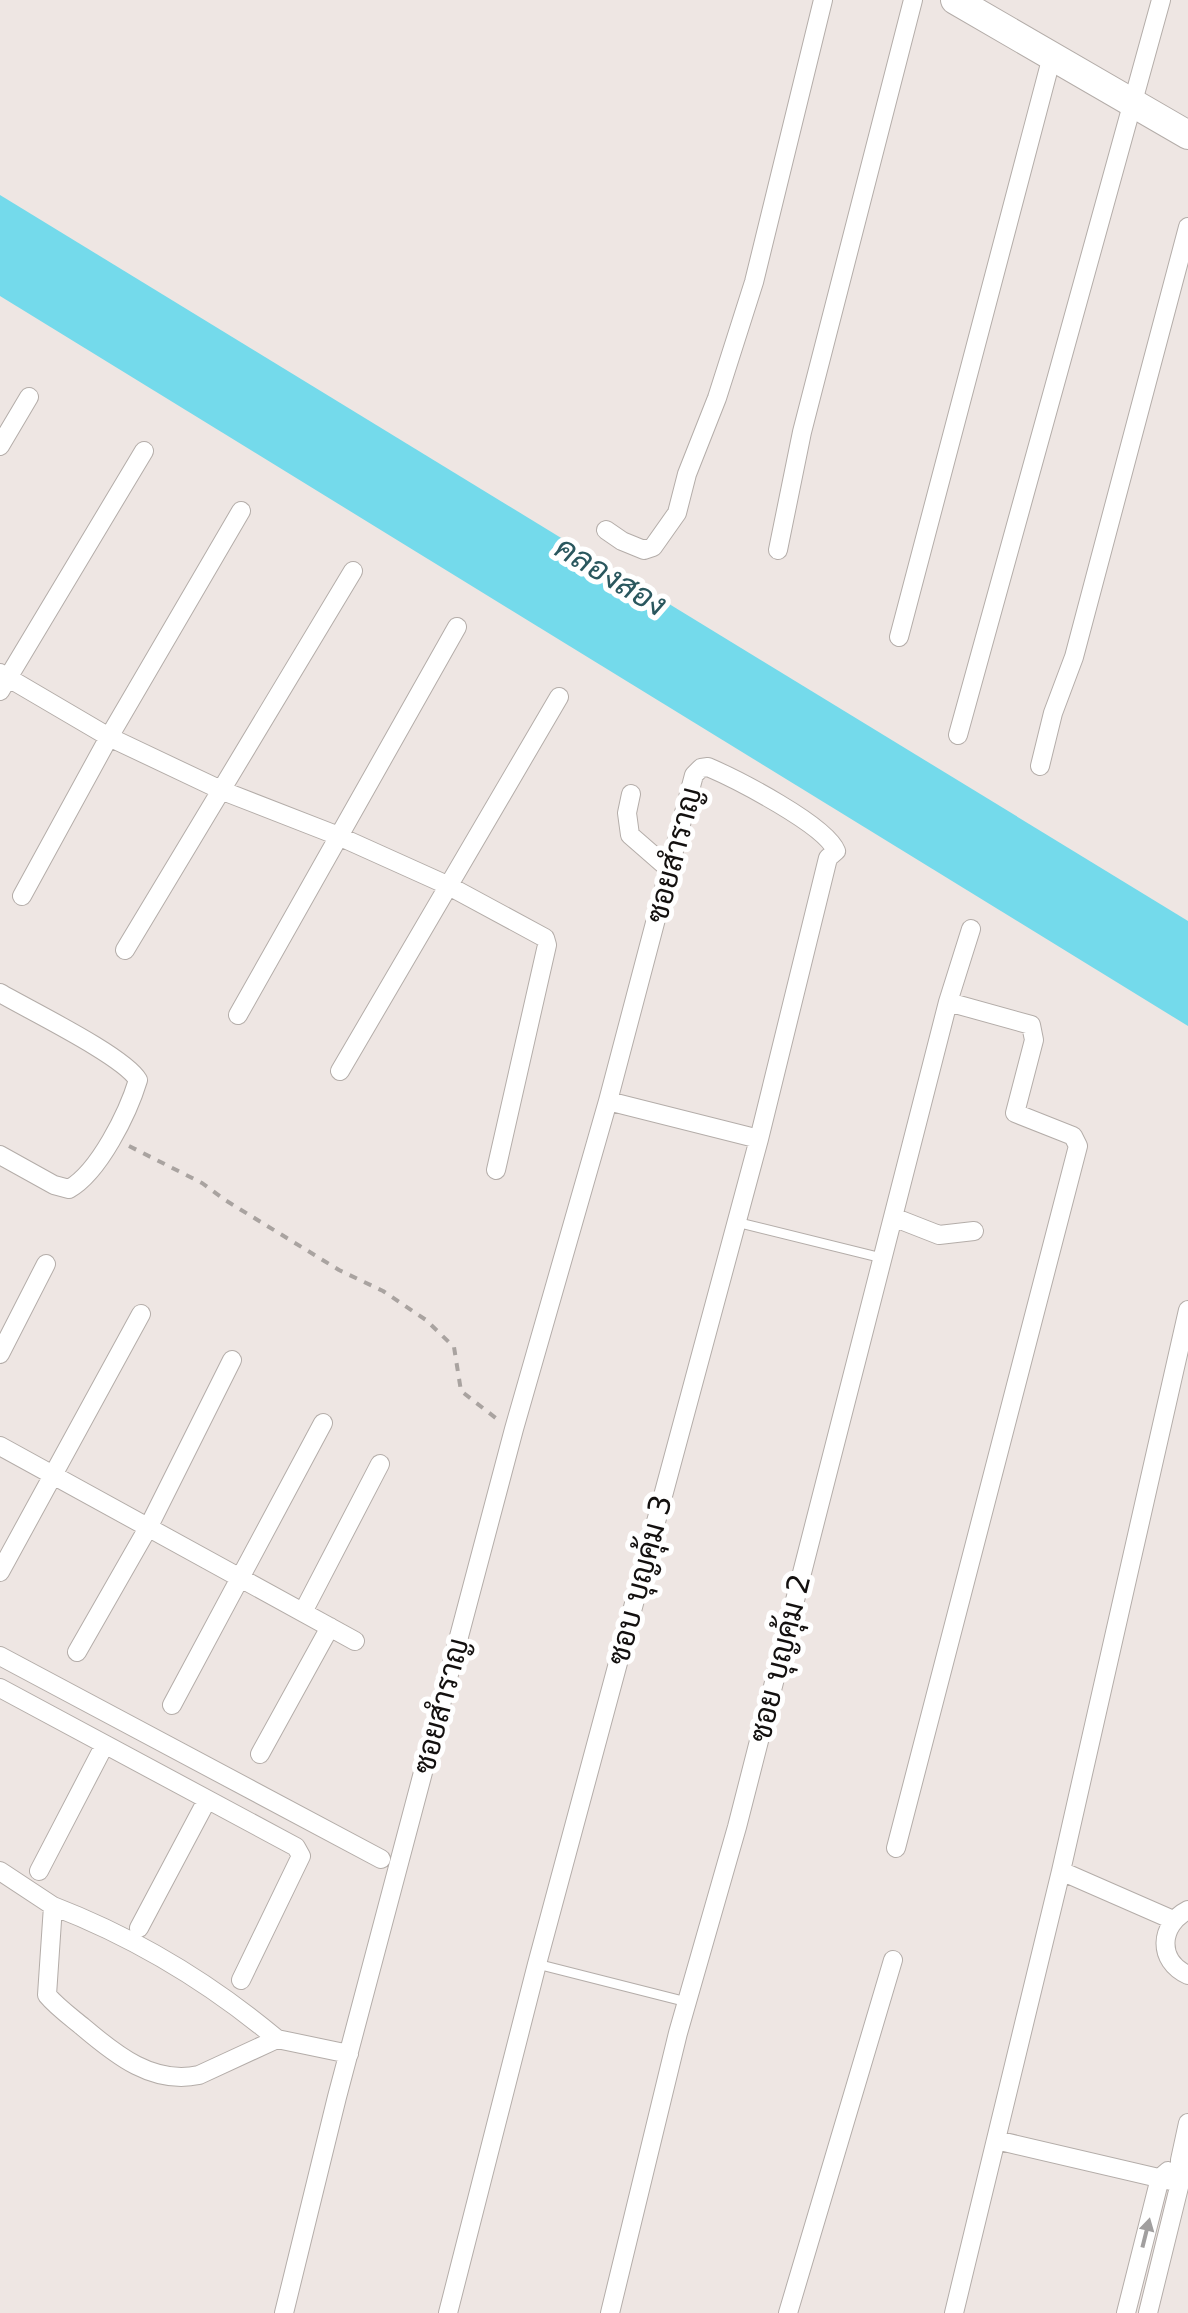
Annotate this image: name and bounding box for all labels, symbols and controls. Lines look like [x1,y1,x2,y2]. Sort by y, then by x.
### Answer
water label: คลองสอง [548,528,674,624]
street label: ซอยสำราญ [639,783,709,927]
street label: ซอบ บุญคุ้ม 3 [597,1490,683,1670]
street label: ซอย บุญคุ้ม 2 [739,1569,821,1747]
street label: ซอยสำราญ [406,1634,476,1778]
one-way arrow [1139,2217,1154,2248]

